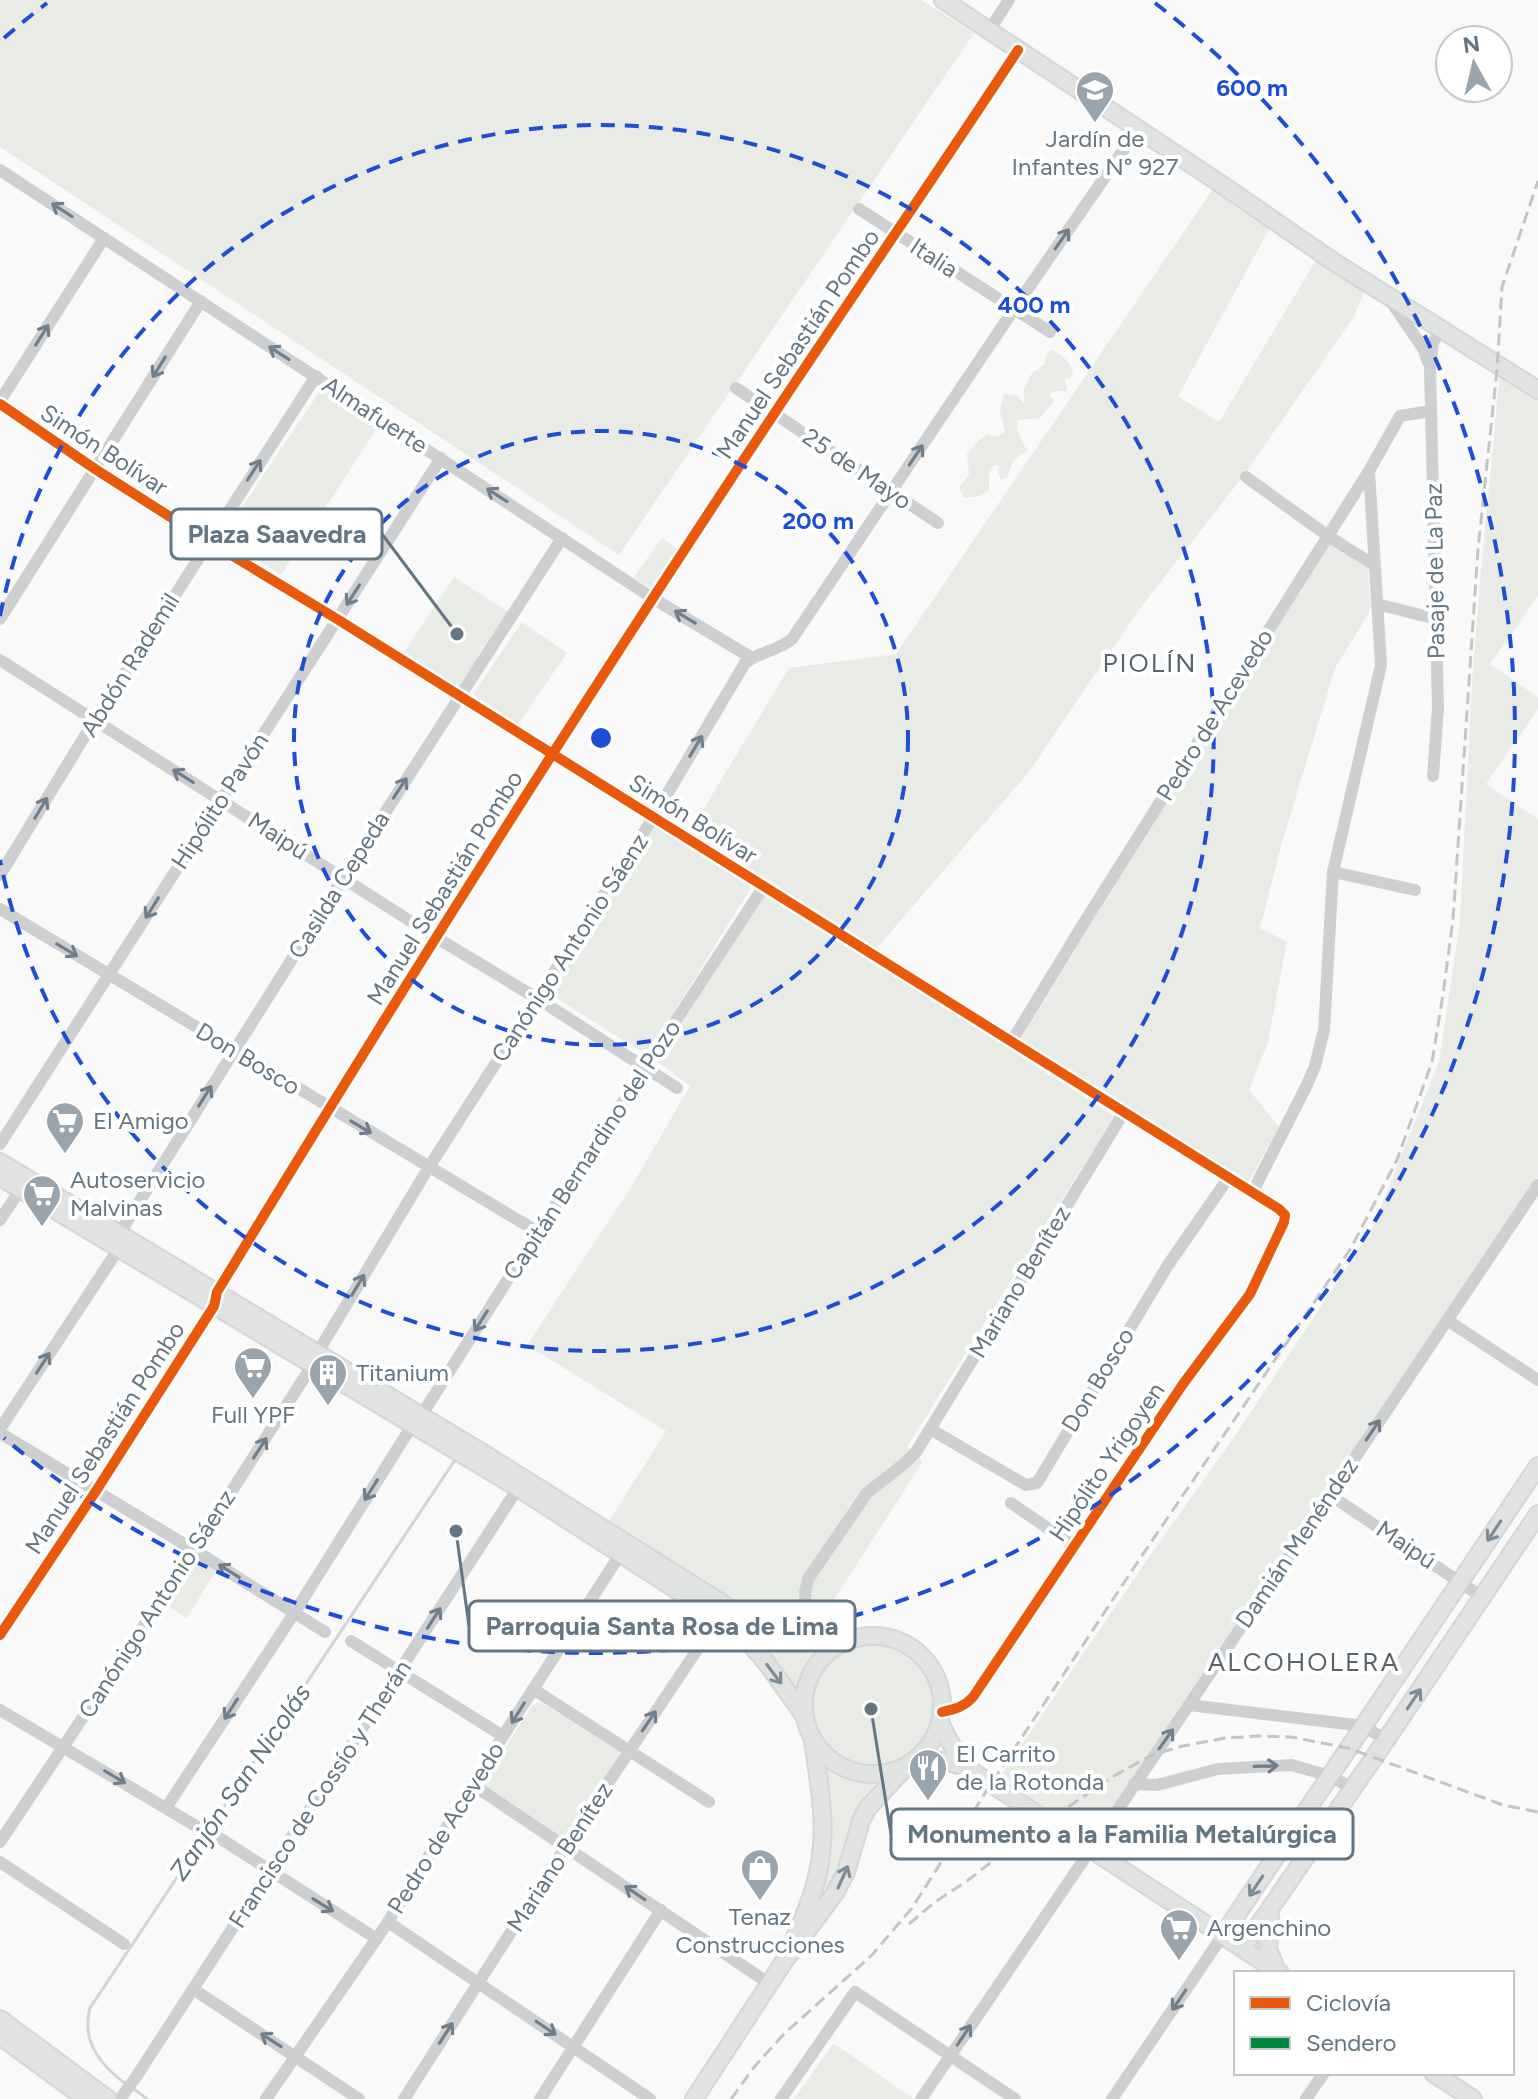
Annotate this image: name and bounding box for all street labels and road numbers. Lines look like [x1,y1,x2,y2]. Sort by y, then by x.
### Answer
street label: Manuel Sebastián Pombo [710,223,885,464]
street label: Italia [905,232,963,284]
street label: Almafuerte [317,370,433,459]
street label: Simón Bolívar [35,398,173,501]
street label: 25 de Mayo [797,422,917,516]
street label: Pasaje de La Paz [1418,483,1451,659]
street label: Abdón Rademil [74,588,185,742]
street label: Pedro de Acevedo [1150,624,1279,806]
street label: Hipólito Pavón [165,727,274,874]
street label: Manuel Sebastián Pombo [360,765,529,1010]
street label: Simón Bolívar [624,768,763,870]
street label: Maipú [243,806,314,866]
street label: Casilda Cepeda [282,806,395,964]
street label: Canónigo Antonio Sáenz [485,828,654,1067]
street label: Capitán Bernardino del Pozo [497,1014,687,1285]
street label: Don Bosco [191,1016,306,1101]
street label: Mariano Benítez [963,1200,1076,1363]
street label: Manuel Sebastián Pombo [19,1316,191,1559]
street label: Don Bosco [1055,1322,1140,1437]
street label: Hipólito Yrigoyen [1043,1377,1170,1547]
street label: Damián Menéndez [1229,1452,1364,1633]
street label: Canónigo Antonio Sáenz [72,1484,241,1723]
street label: Maipú [1371,1514,1442,1575]
street label: Francisco de Cossío y Therán [222,1654,417,1933]
street label: Pedro de Acevedo [381,1737,510,1919]
street label: Mariano Benítez [500,1777,619,1937]

